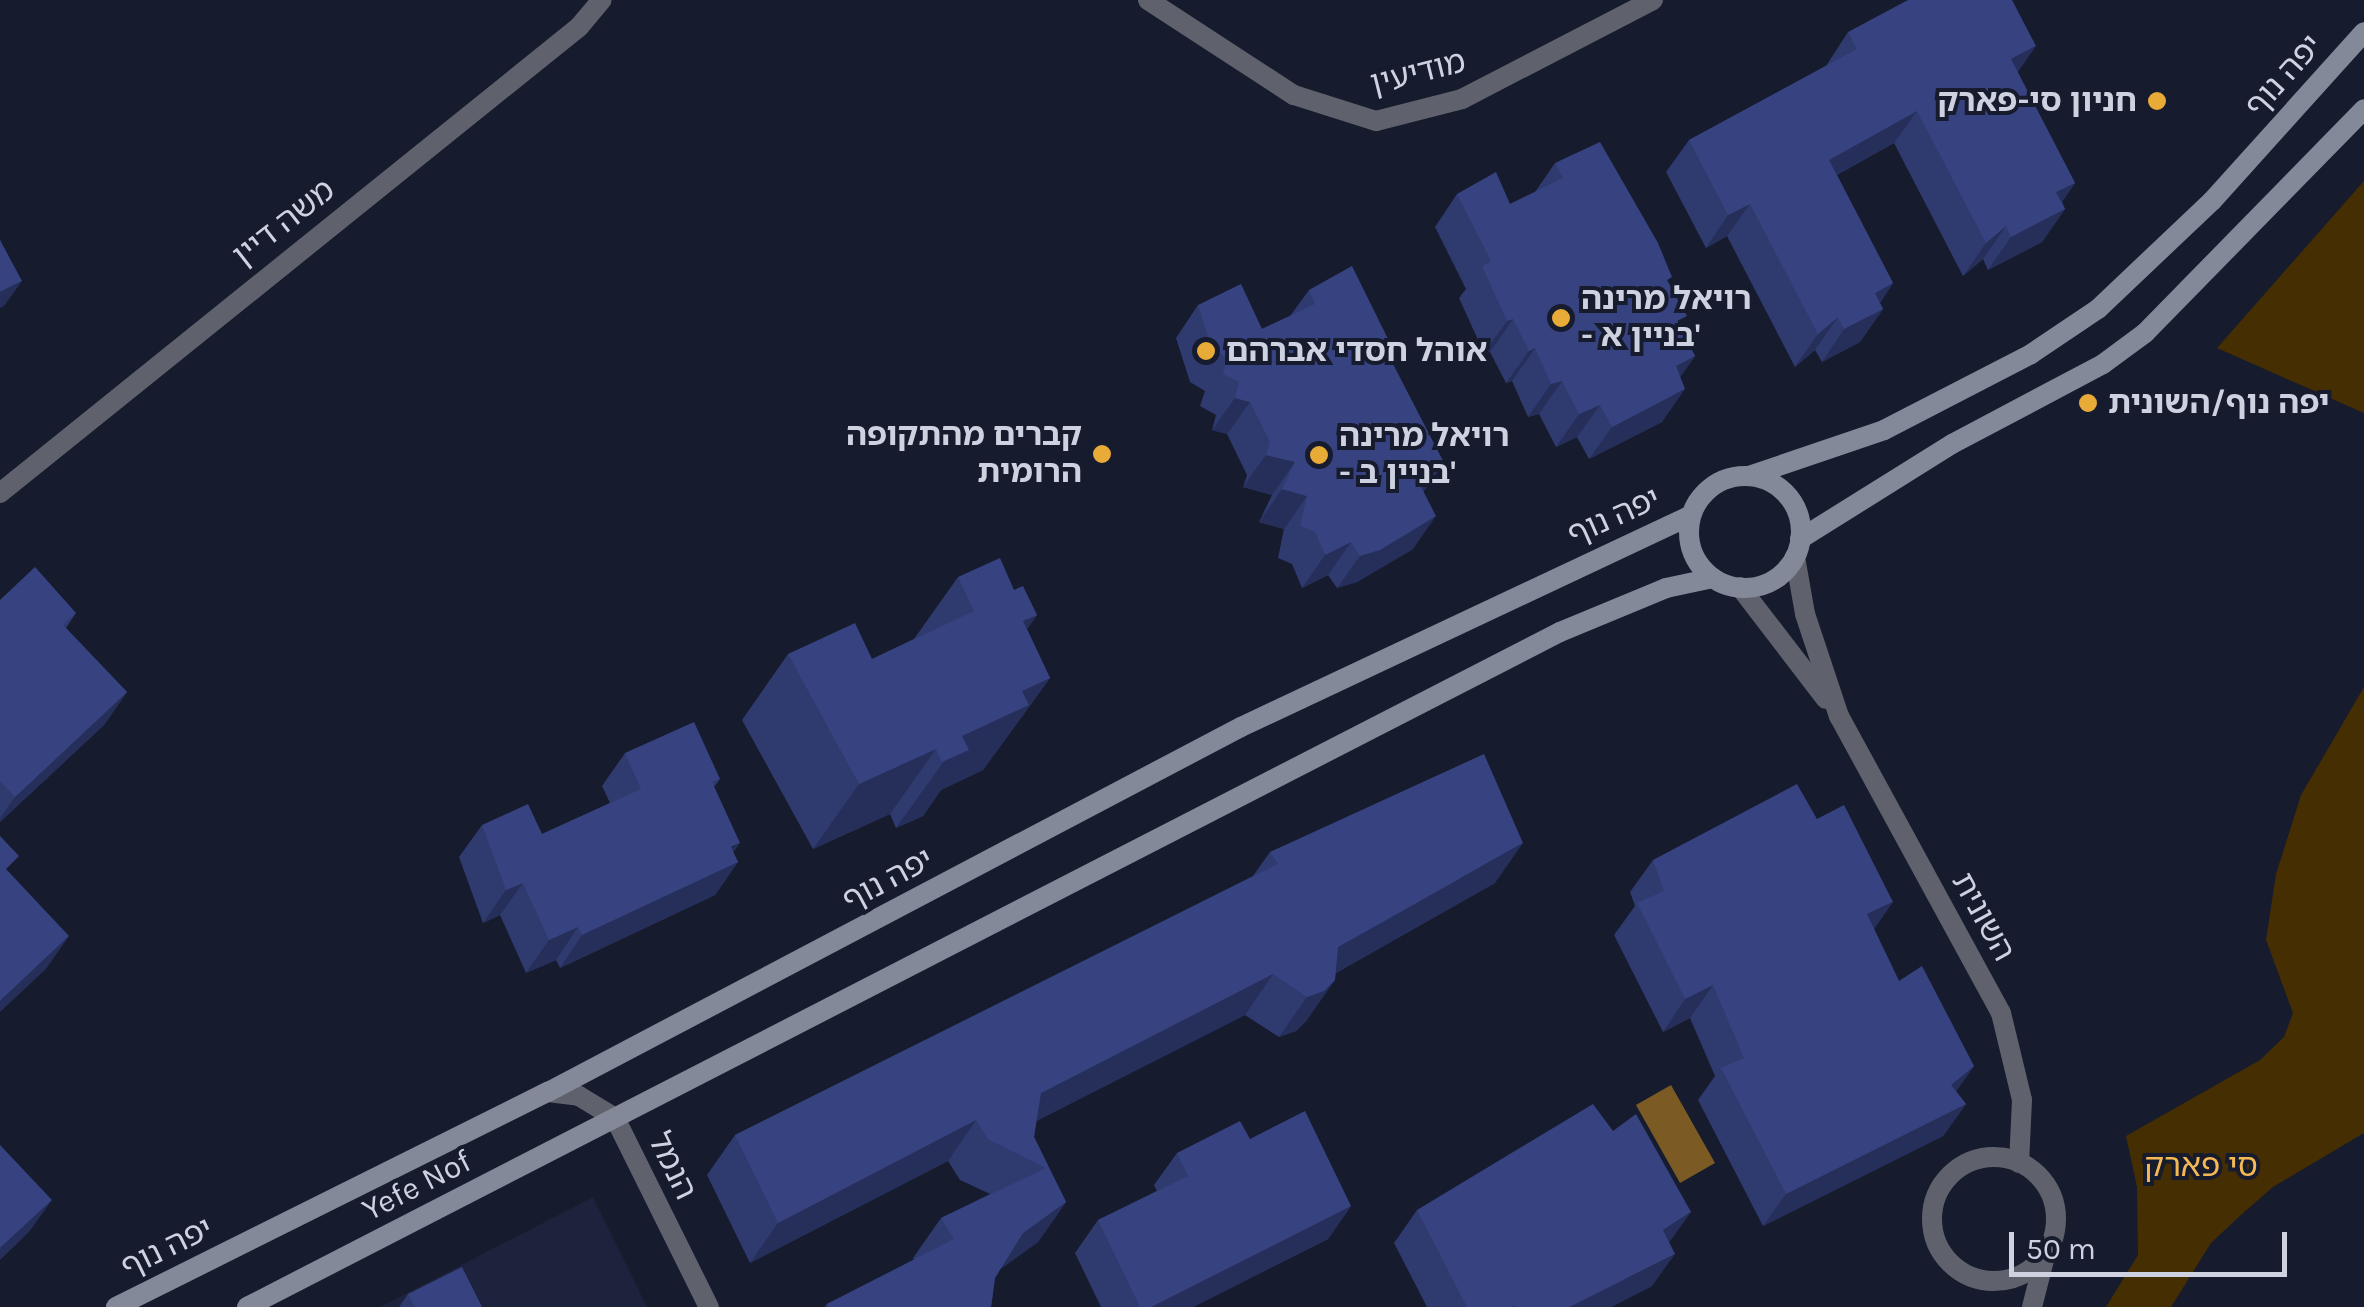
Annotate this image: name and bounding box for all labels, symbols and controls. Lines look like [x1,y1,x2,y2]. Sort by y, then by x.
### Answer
street label: יפה נוף [2237,27,2331,125]
street label: מודיעין [1367,43,1469,103]
place label: חניון סי-פארק [1937,82,2137,120]
marker: חניון סי-פארק [2146,90,2168,112]
street label: משה דיין [225,171,343,275]
place label: רויאל מרינה - בניין א' [1581,281,1752,356]
marker: רויאל מרינה - בניין א' [1550,307,1572,329]
place label: אוהל חסדי אברהם [1226,332,1487,370]
marker: אוהל חסדי אברהם [1195,340,1217,362]
place label: יפה נוף/השונית [2108,384,2329,422]
marker: יפה נוף/השונית [2077,392,2099,414]
place label: קברים מהתקופה הרומית [846,417,1082,492]
place label: רויאל מרינה - בניין ב' [1339,418,1510,493]
marker: קברים מהתקופה הרומית [1091,443,1113,465]
marker: רויאל מרינה - בניין ב' [1308,444,1330,466]
street label: יפה נוף [1562,480,1666,554]
street label: יפה נוף [836,840,940,920]
street label: השונית [1943,866,2023,968]
street label: הנמל [639,1126,705,1206]
street label: Yefe Nof [356,1142,478,1230]
park label: סי פארק [2144,1147,2258,1185]
street label: יפה נוף [115,1209,219,1287]
scale bar [2014,1212,2292,1274]
text: 50 m [2026,1231,2096,1267]

